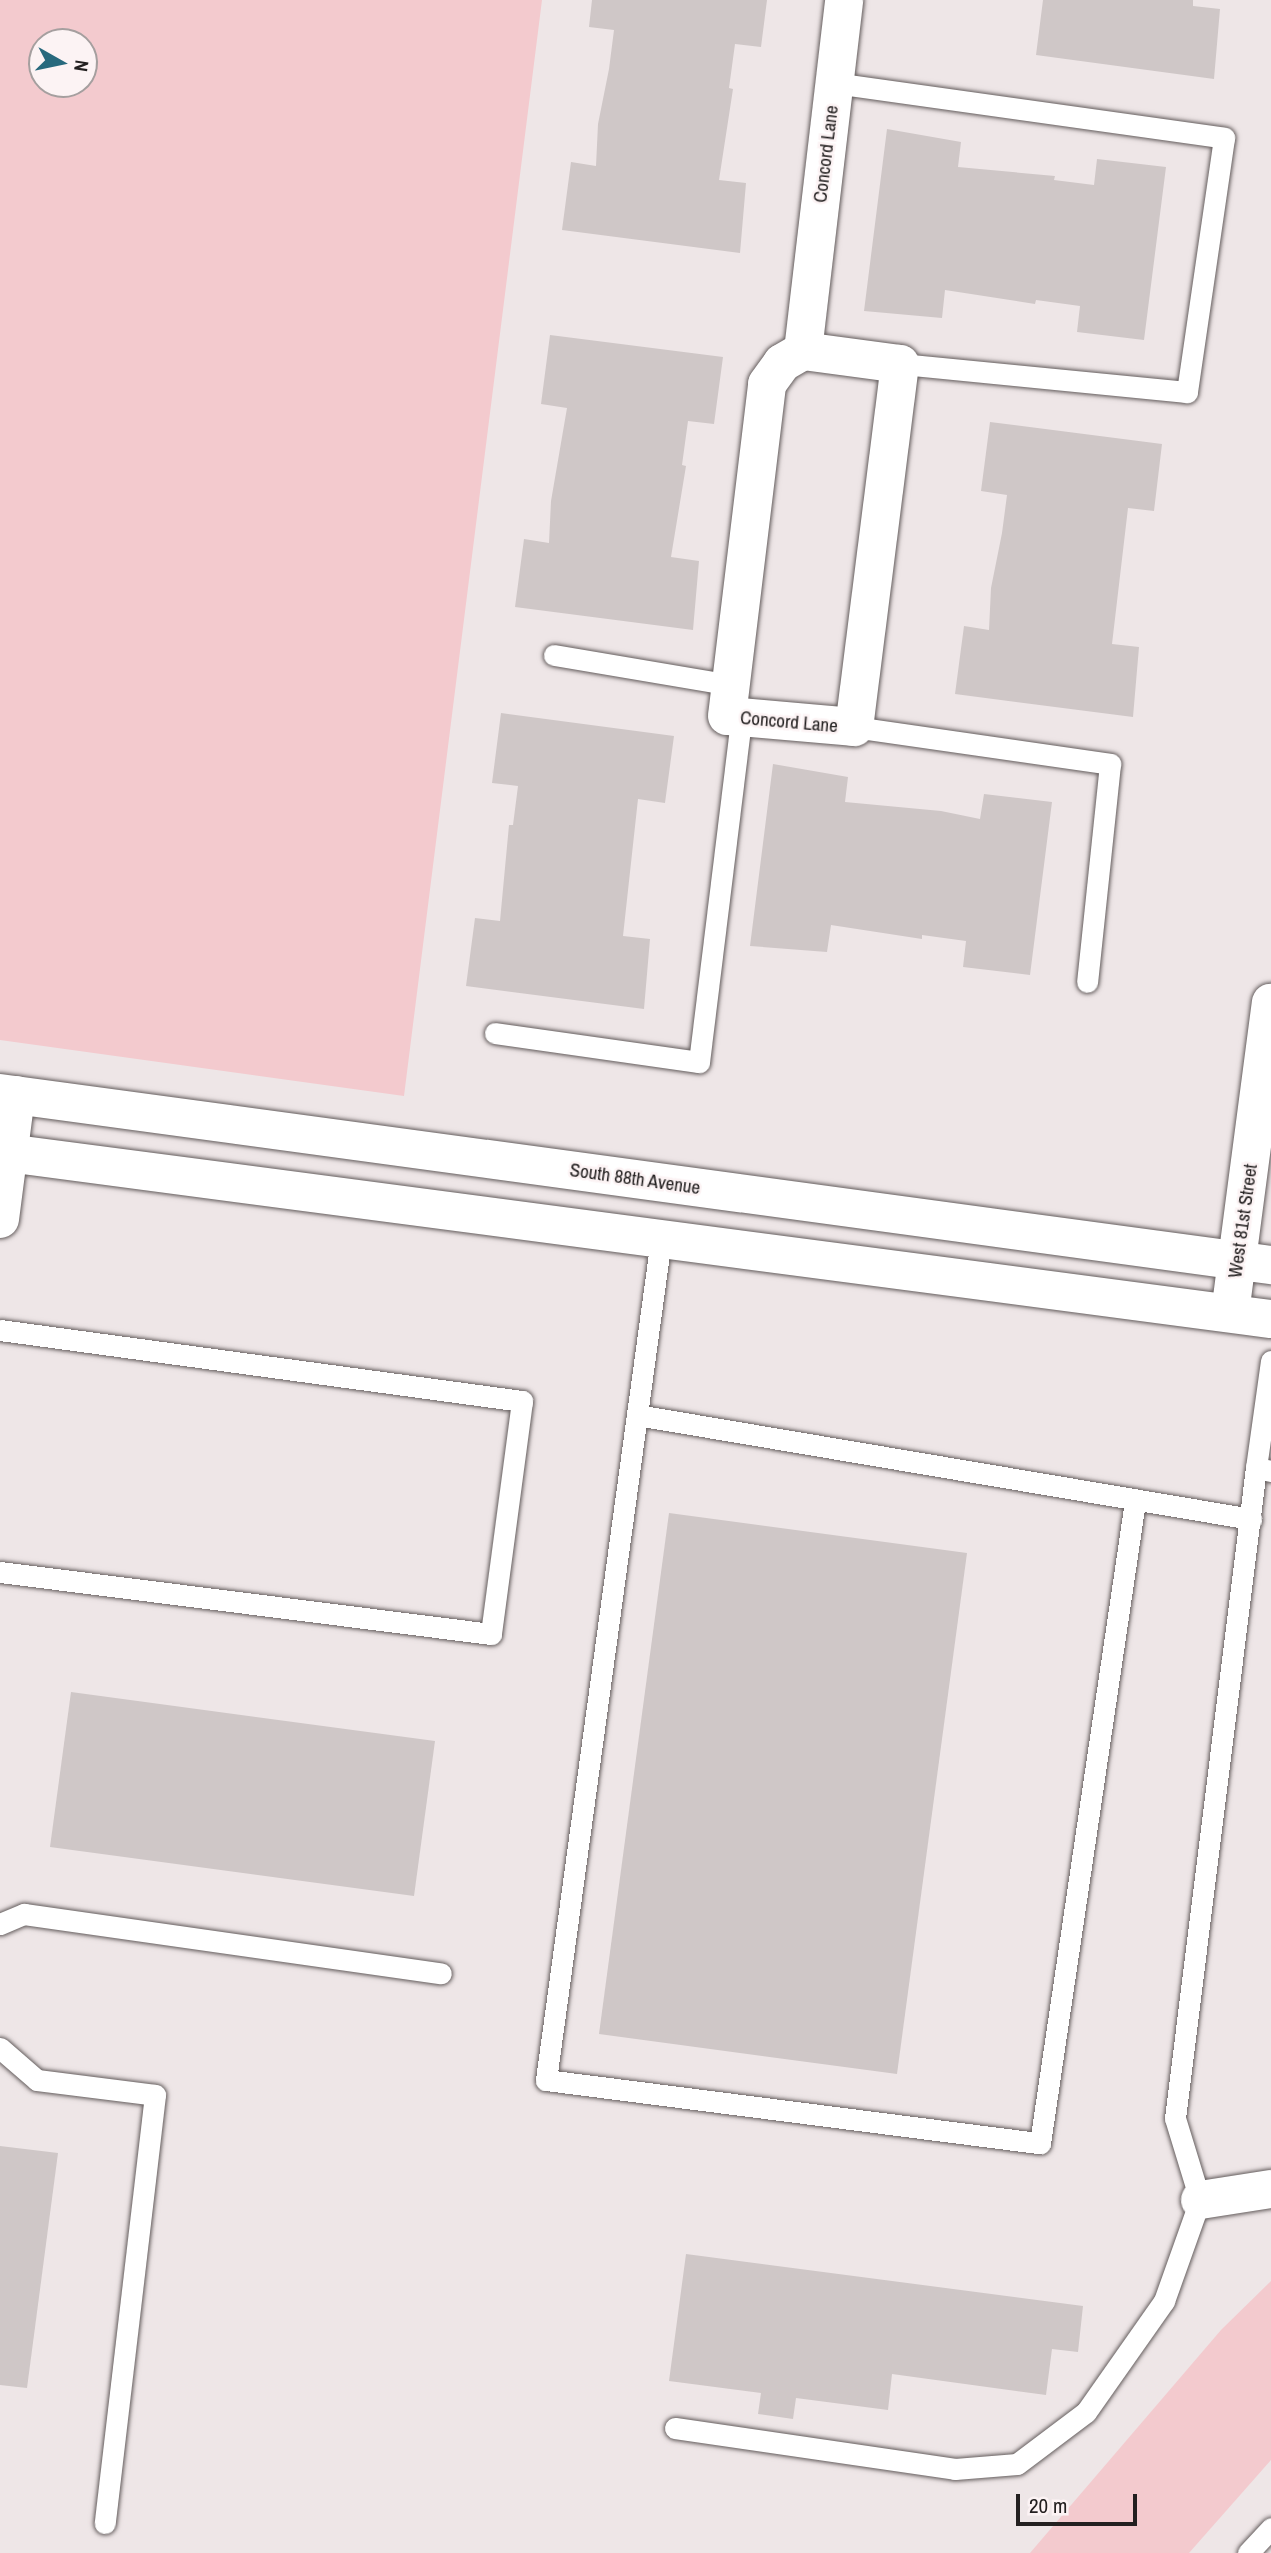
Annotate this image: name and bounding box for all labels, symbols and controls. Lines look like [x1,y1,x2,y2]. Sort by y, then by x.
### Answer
north arrow [28,28,98,98]
text: N [68,58,95,74]
street label: Concord Lane [809,104,843,204]
street label: Concord Lane [739,706,839,738]
street label: South 88th Avenue [568,1159,702,1199]
street label: West 81st Street [1224,1163,1262,1279]
scale bar [1019,2480,1140,2524]
text: 20 m [1029,2491,1067,2520]

